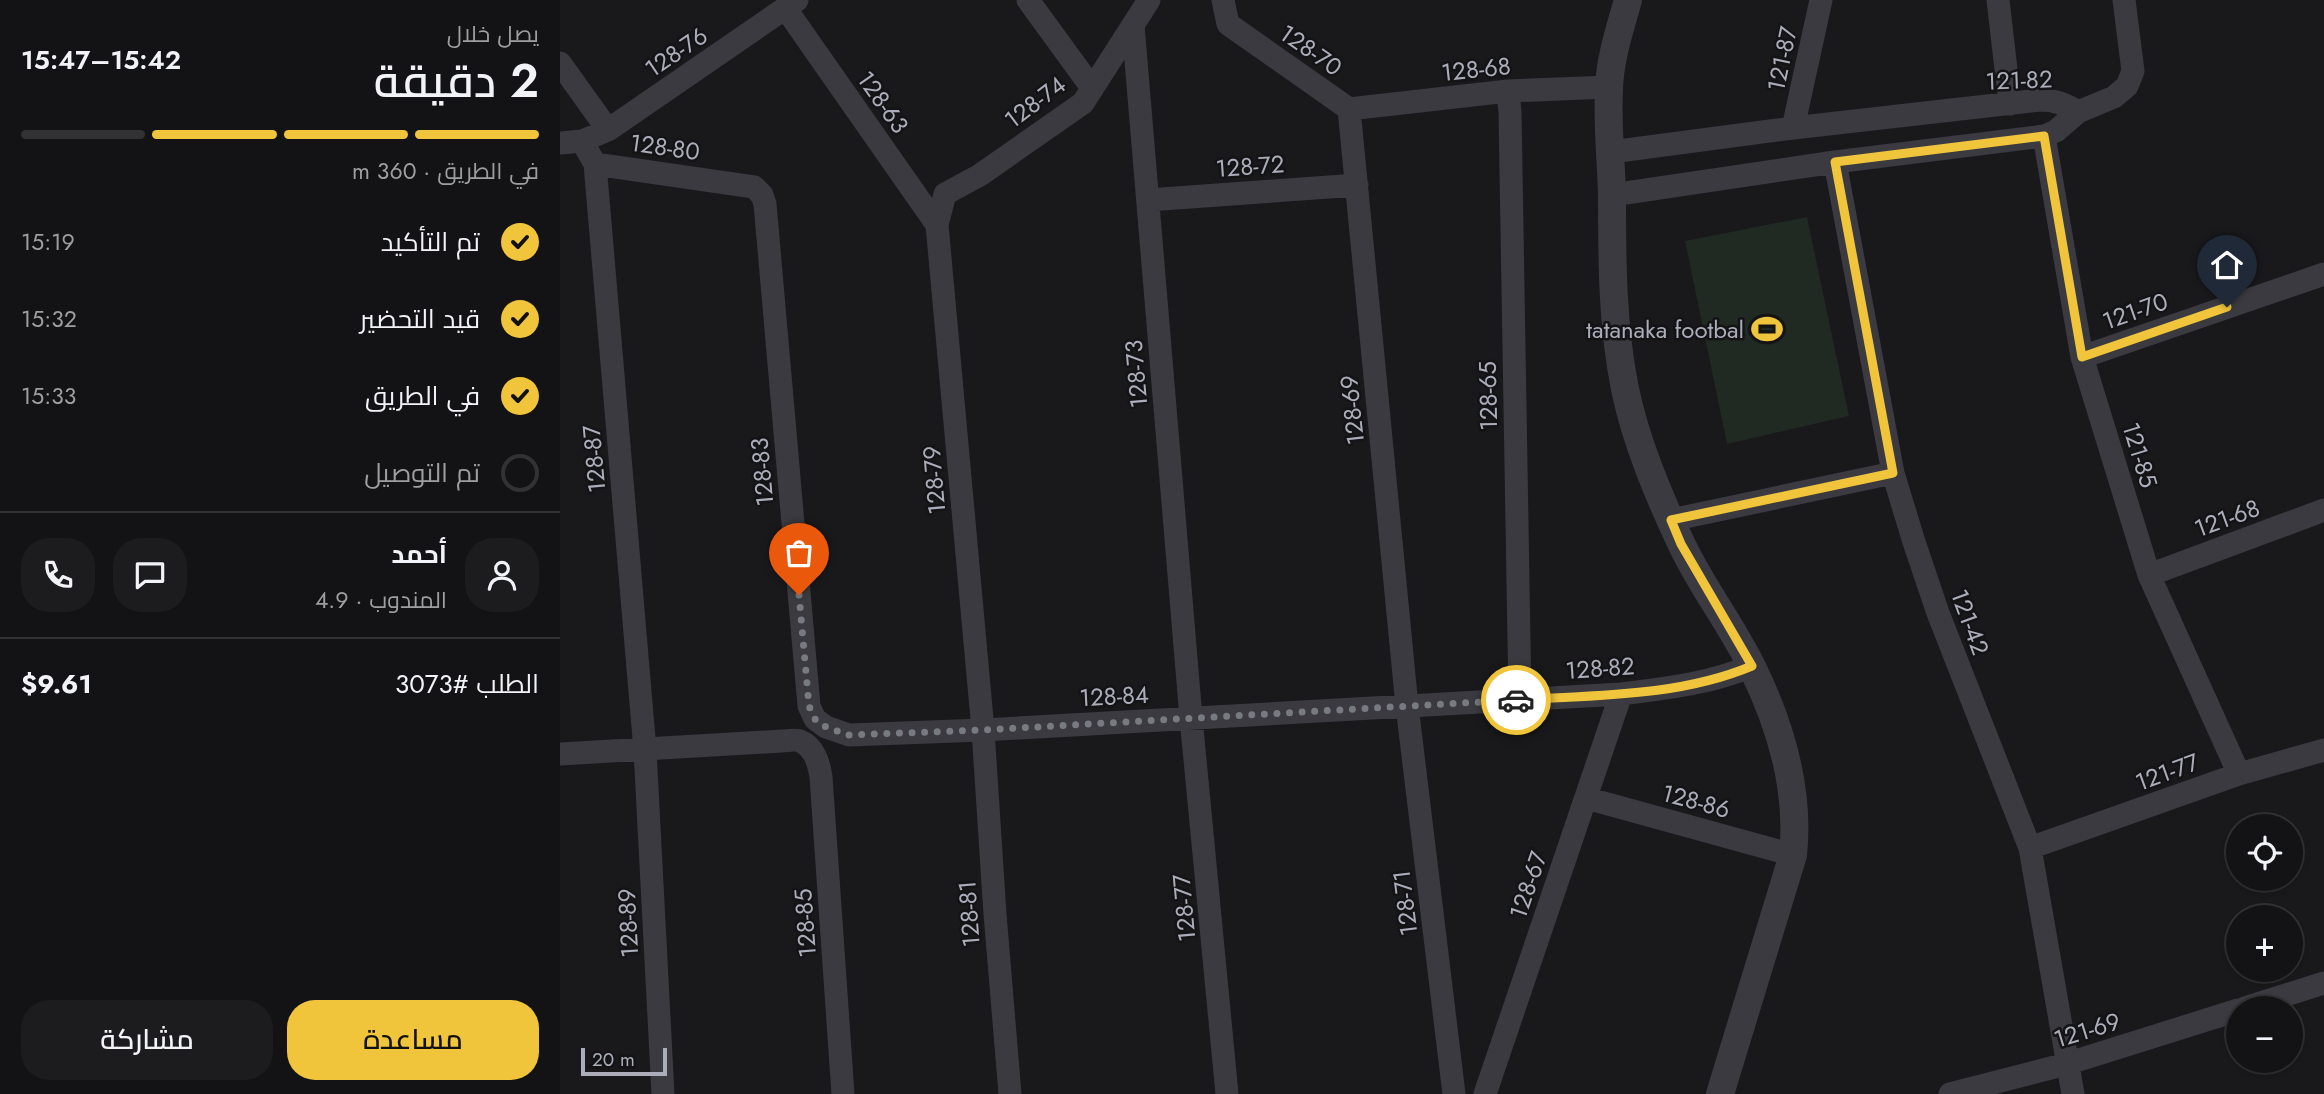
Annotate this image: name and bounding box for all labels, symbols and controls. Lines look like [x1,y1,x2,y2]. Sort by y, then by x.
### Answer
street label: 128-70 [1272,16,1350,84]
text: يصل خلال [447,17,539,51]
street label: 128-76 [638,18,714,86]
street label: 121-87 [1758,23,1806,95]
text: 15:42–15:47 [21,41,181,79]
text: 2 دقيقة [374,48,539,114]
street label: 128-68 [1440,48,1512,90]
street label: 121-82 [1985,61,2053,99]
street label: 128-63 [849,63,917,141]
street label: 128-74 [997,67,1073,137]
street label: 128-80 [628,125,702,169]
street label: 128-72 [1214,146,1286,186]
text: في الطريق · 360 m [352,154,539,188]
text: تم التأكيد [381,223,480,261]
icon: check [501,223,539,261]
text: 15:19 [21,225,75,259]
pin [2197,235,2257,307]
icon: home [2208,246,2246,284]
street label: 121-70 [2097,283,2173,339]
text: قيد التحضير [360,300,480,338]
icon: check [501,300,539,338]
text: 15:32 [21,302,77,336]
place label: tatanaka footbal [1586,312,1744,347]
sports icon: tatanaka footbal [1750,312,1784,346]
street label: 128-73 [1116,338,1156,410]
street label: 128-65 [1470,361,1506,431]
street label: 128-69 [1331,373,1373,447]
text: في الطريق [365,377,480,415]
icon: check [501,377,539,415]
text: 15:33 [21,379,76,413]
street label: 121-85 [2113,418,2167,492]
street label: 128-87 [574,423,614,494]
street label: 128-83 [742,436,782,508]
street label: 128-79 [914,444,954,516]
text: تم التوصيل [364,454,480,492]
street label: 121-68 [2189,490,2265,546]
pin [769,523,829,595]
icon: bag [780,534,818,572]
text: أحمد [391,535,447,573]
button: phone [21,538,95,612]
button: chat [113,538,187,612]
button: person [465,538,539,612]
text: المندوب · 4.9 [315,583,447,617]
street label: 121-42 [1942,584,1998,660]
street label: 128-82 [1564,648,1636,688]
text: $9.61 [21,665,92,703]
text: الطلب #3073 [395,665,539,703]
courier [1481,665,1551,735]
street label: 128-84 [1078,677,1150,715]
icon: car [1497,681,1535,719]
street label: 121-77 [2130,744,2204,800]
street label: 128-86 [1658,775,1734,827]
map controls [2226,814,2303,1073]
button: locate [2226,814,2303,891]
street label: 128-67 [1500,846,1556,923]
street label: 128-71 [1384,868,1426,938]
street label: 128-77 [1164,872,1204,943]
street label: 128-81 [949,880,989,948]
street label: 128-89 [609,887,647,959]
street label: 128-85 [785,887,825,959]
button: + [2226,905,2303,982]
button: − [2226,996,2303,1073]
button: مشاركة [21,1000,273,1080]
button: مساعدة [287,1000,539,1080]
street label: 121-69 [2049,1003,2125,1057]
scale bar [581,1045,667,1077]
text: 20 m [592,1046,635,1073]

